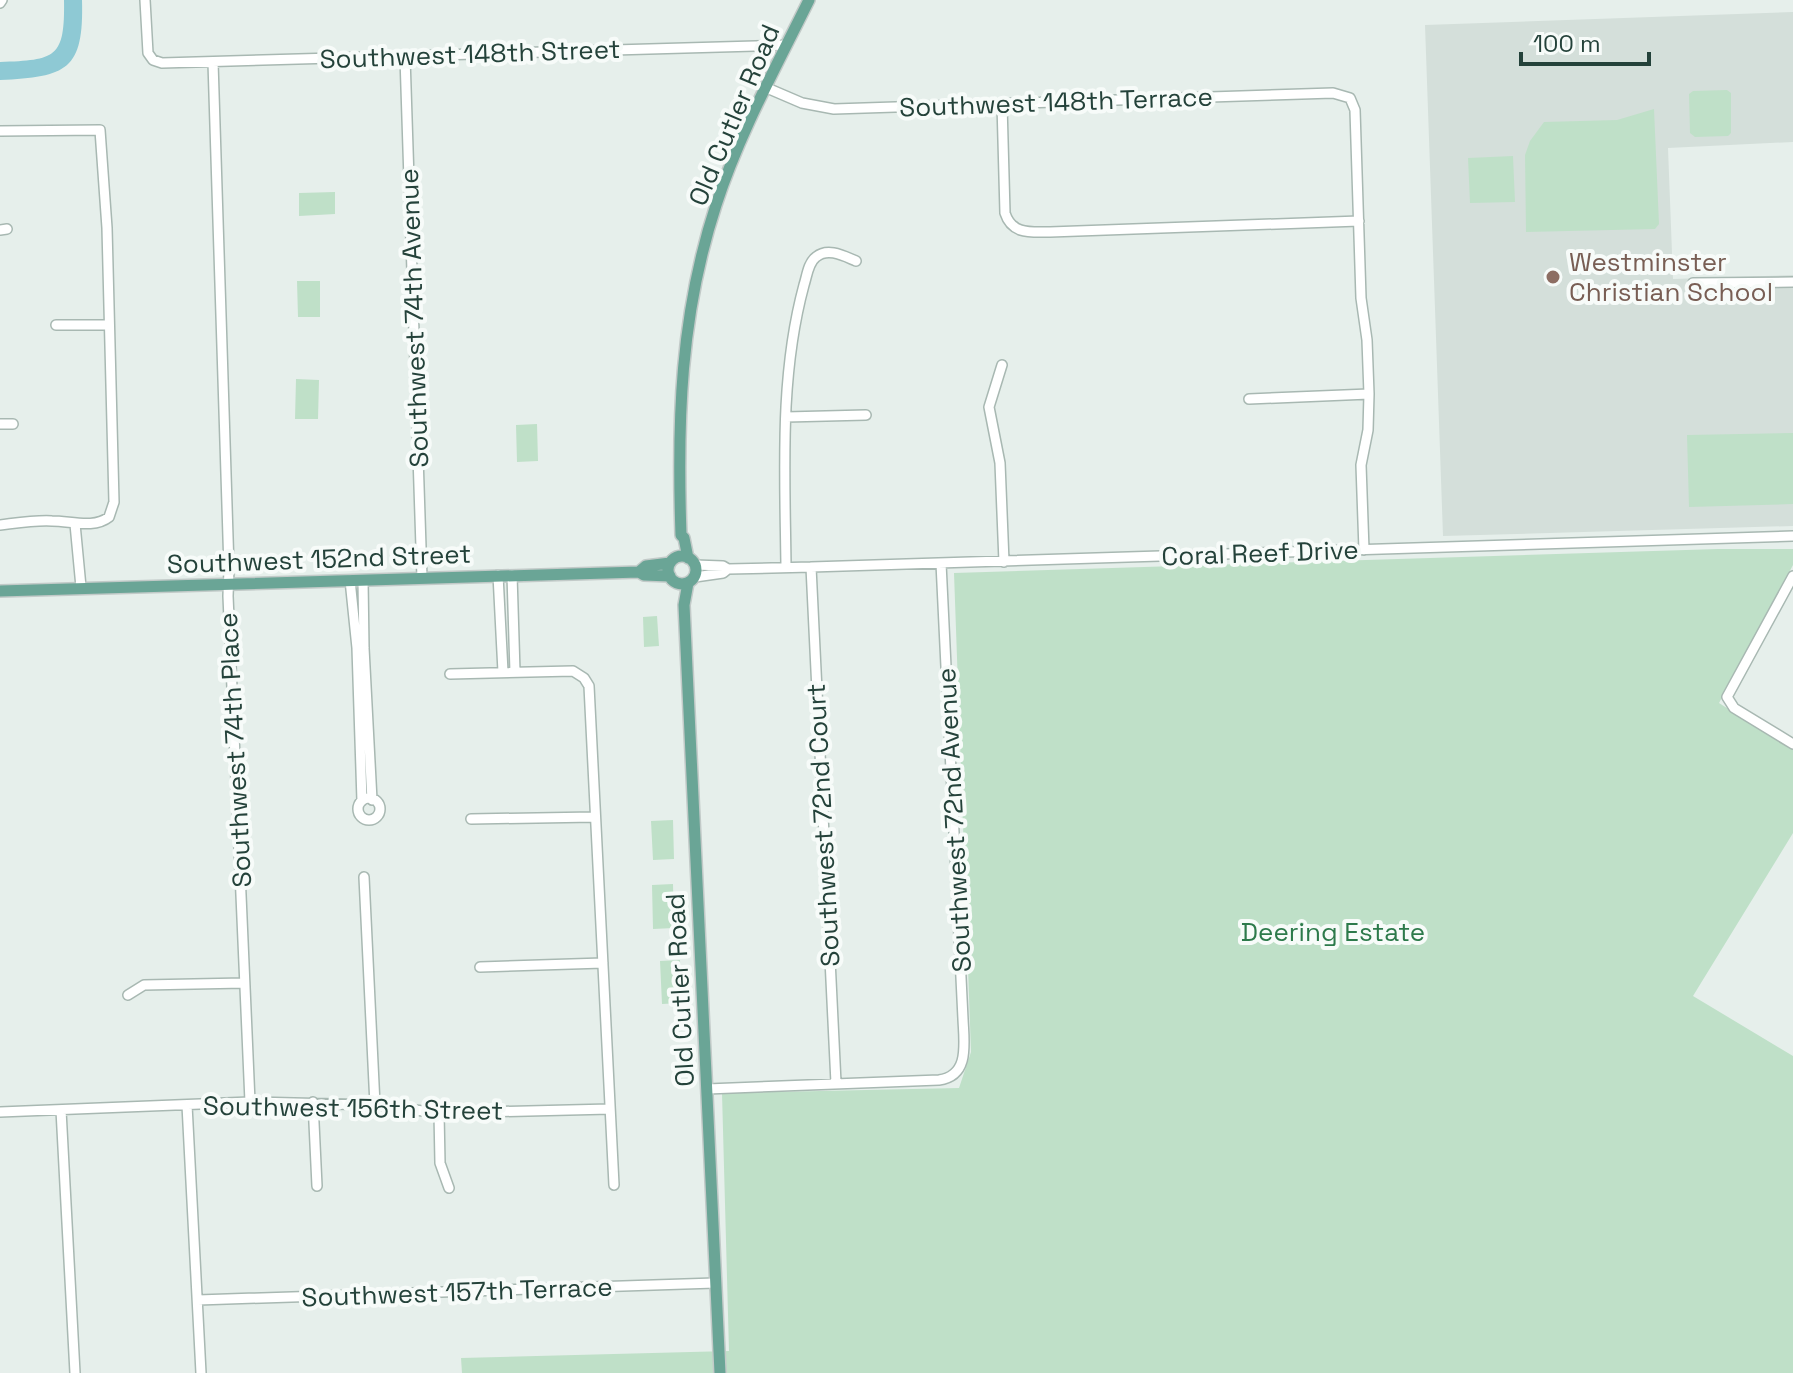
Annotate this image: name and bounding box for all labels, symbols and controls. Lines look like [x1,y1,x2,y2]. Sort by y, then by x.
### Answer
scale bar [1521,16,1649,66]
street label: Old Cutler Road [680,19,788,211]
text: 100 m [1533,28,1601,59]
street label: Southwest 148th Street [319,32,621,76]
street label: Southwest 148th Terrace [899,80,1213,124]
street label: Southwest 74th Avenue [392,168,436,468]
place label: Westminster Christian School [1569,245,1773,309]
marker: Westminster Christian School [1544,268,1562,286]
street label: Coral Reef Drive [1161,533,1359,573]
street label: Southwest 152nd Street [166,537,472,581]
street label: Southwest 74th Place [211,612,259,888]
street label: Southwest 72nd Avenue [929,667,979,973]
street label: Southwest 72nd Court [799,683,847,967]
street label: Old Cutler Road [658,892,702,1088]
park label: Deering Estate [1241,915,1425,949]
street label: Southwest 156th Street [203,1088,503,1128]
street label: Southwest 157th Terrace [301,1270,613,1314]

